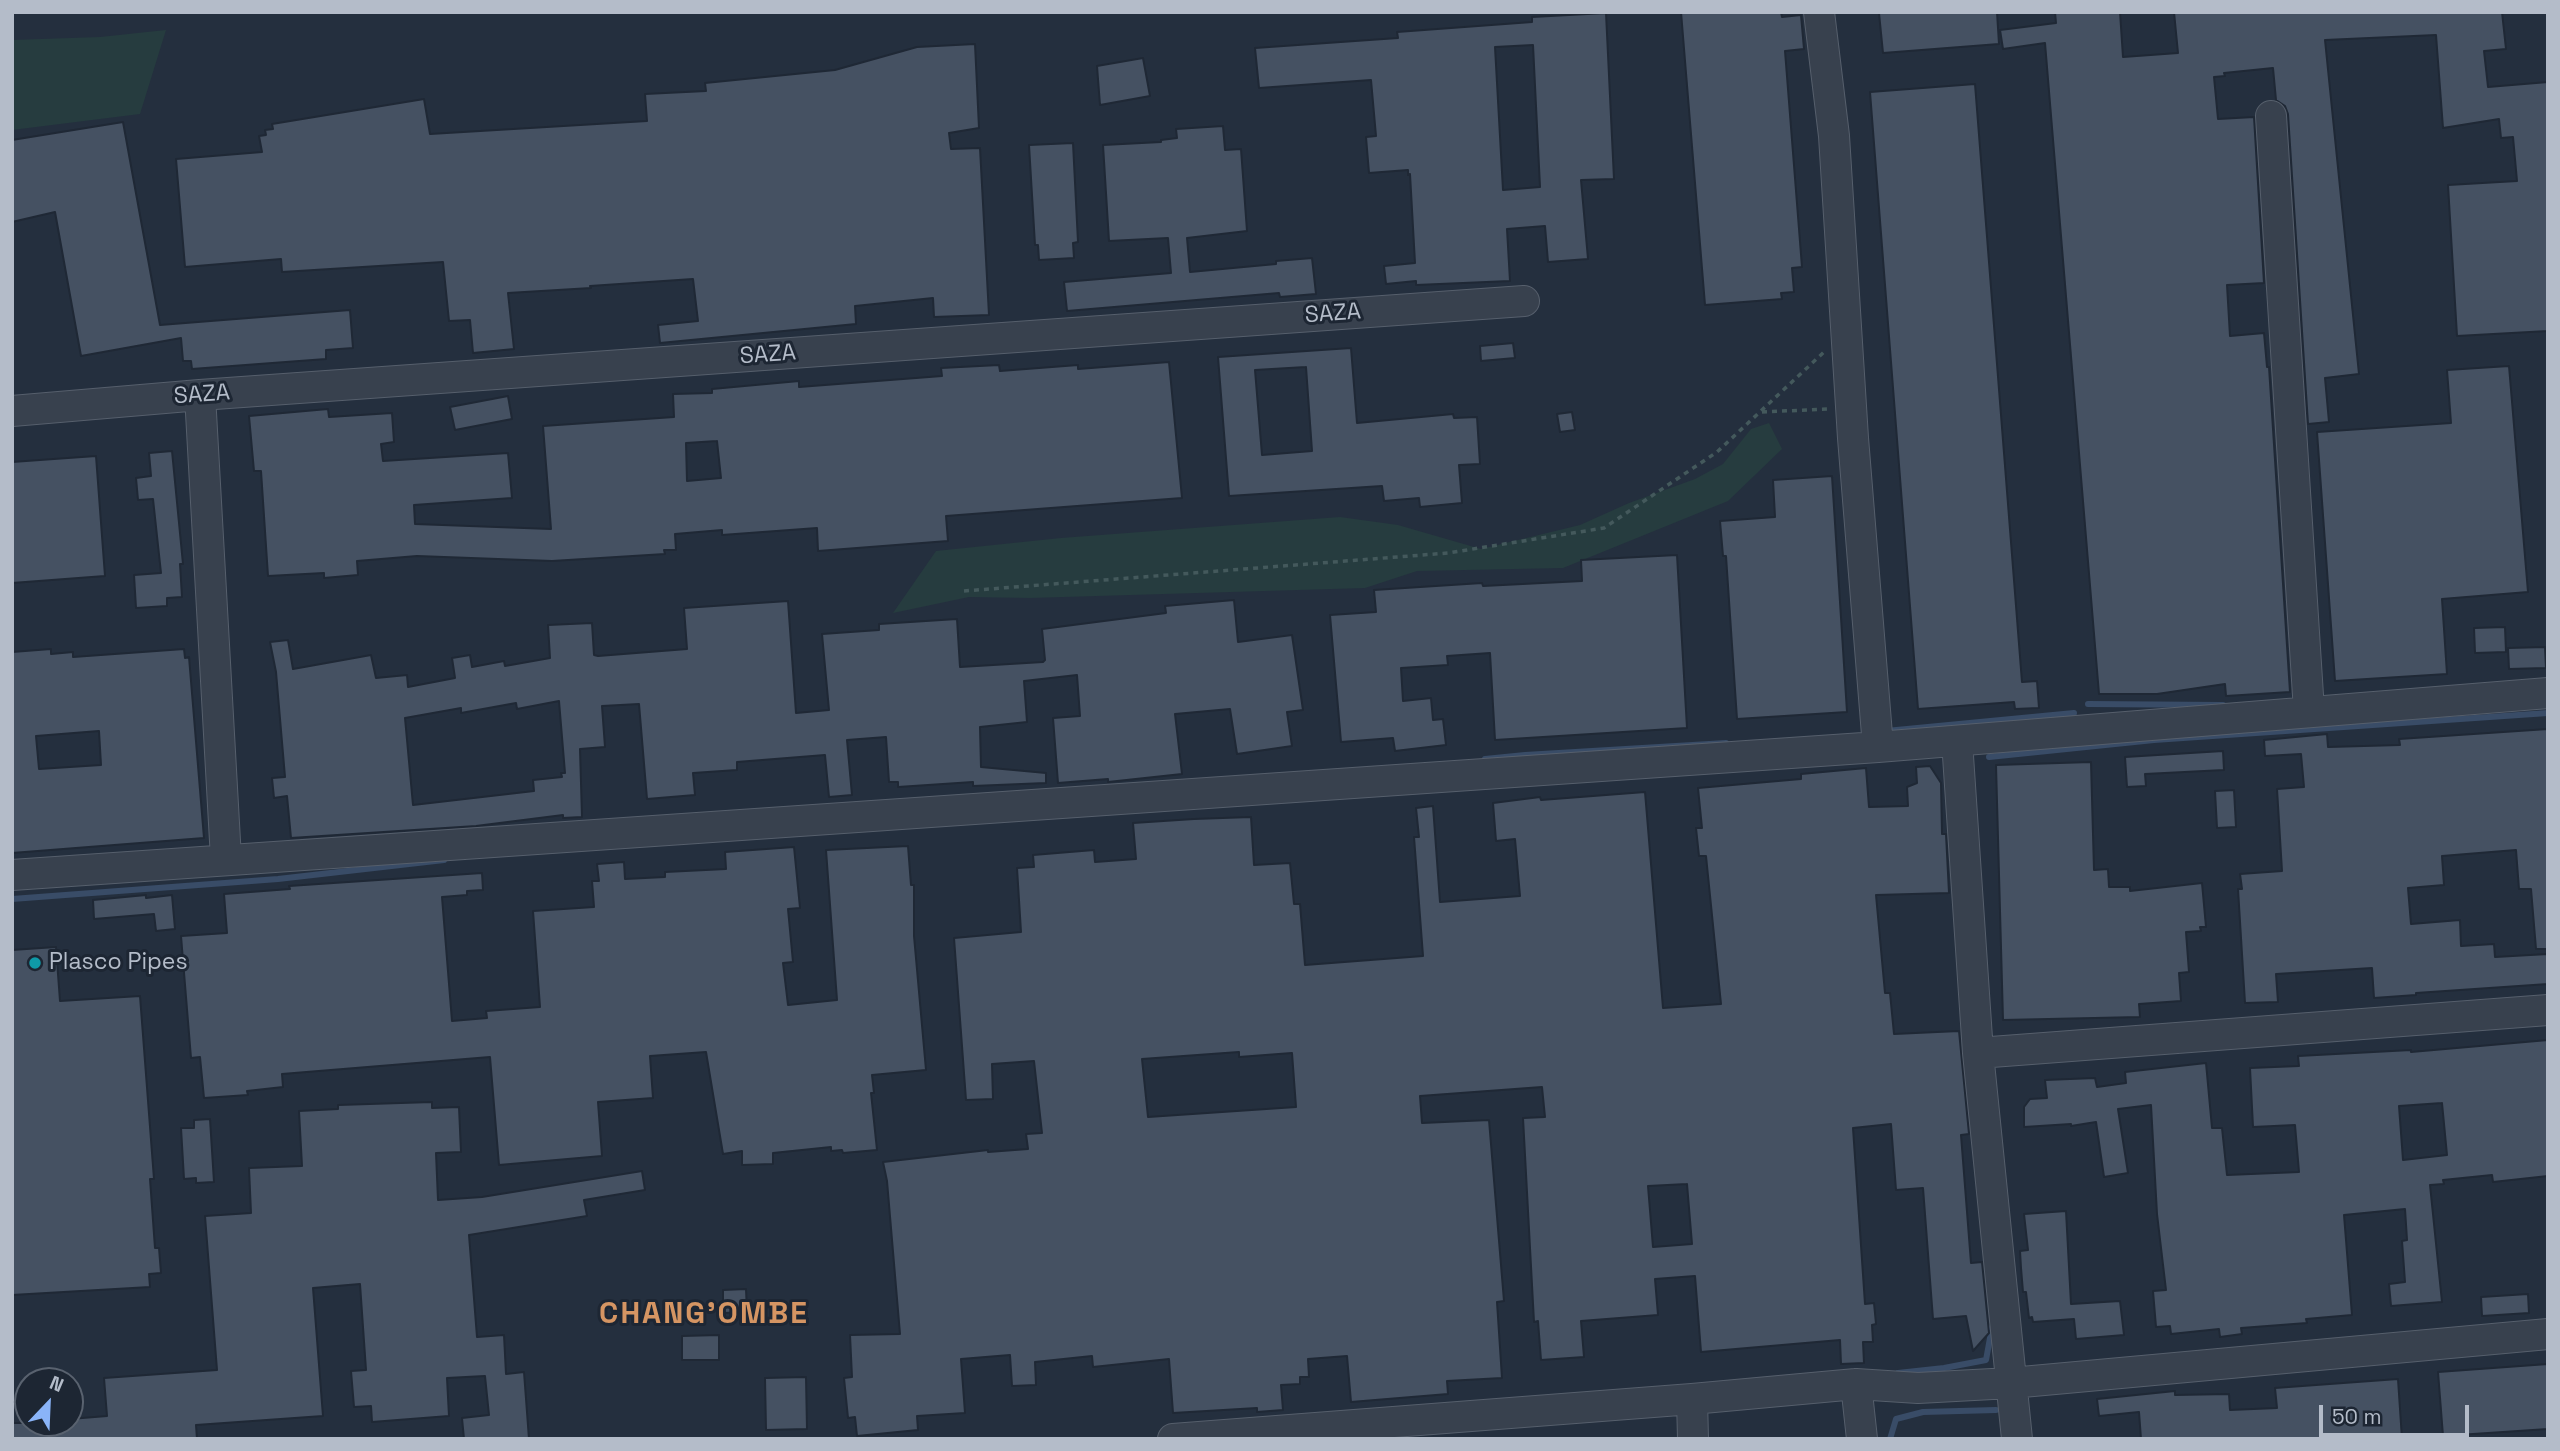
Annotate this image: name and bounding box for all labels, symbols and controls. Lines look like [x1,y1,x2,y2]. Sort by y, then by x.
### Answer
street label: SAZA [1304,298,1362,330]
street label: SAZA [739,339,797,371]
street label: SAZA [173,379,231,411]
place label: Plasco Pipes [49,949,188,977]
marker: Plasco Pipes [27,955,43,971]
district label: CHANG'OMBE [600,1297,808,1333]
north arrow [14,1367,84,1437]
text: N [46,1370,67,1398]
scale bar [2322,1392,2472,1436]
text: 50 m [2332,1403,2382,1430]

